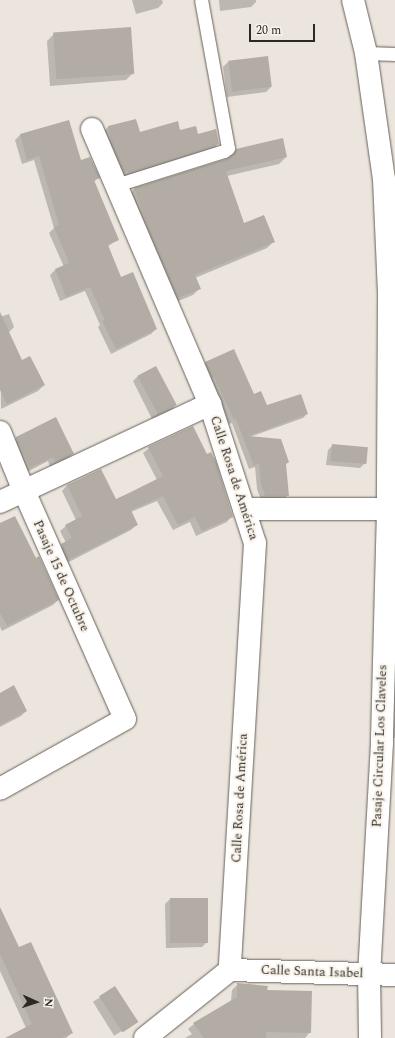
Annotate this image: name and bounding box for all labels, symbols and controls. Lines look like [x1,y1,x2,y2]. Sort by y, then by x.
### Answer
scale bar [251,16,317,42]
text: 20 m [256,21,281,40]
street label: Calle Rosa de América [207,414,261,542]
street label: Pasaje 15 de Octubre [29,518,93,634]
street label: Pasaje Circular Los Claveles [369,664,391,828]
street label: Calle Rosa de América [229,733,251,863]
street label: Calle Santa Isabel [260,962,364,982]
north arrow [16,982,56,1022]
text: N [40,998,57,1008]

